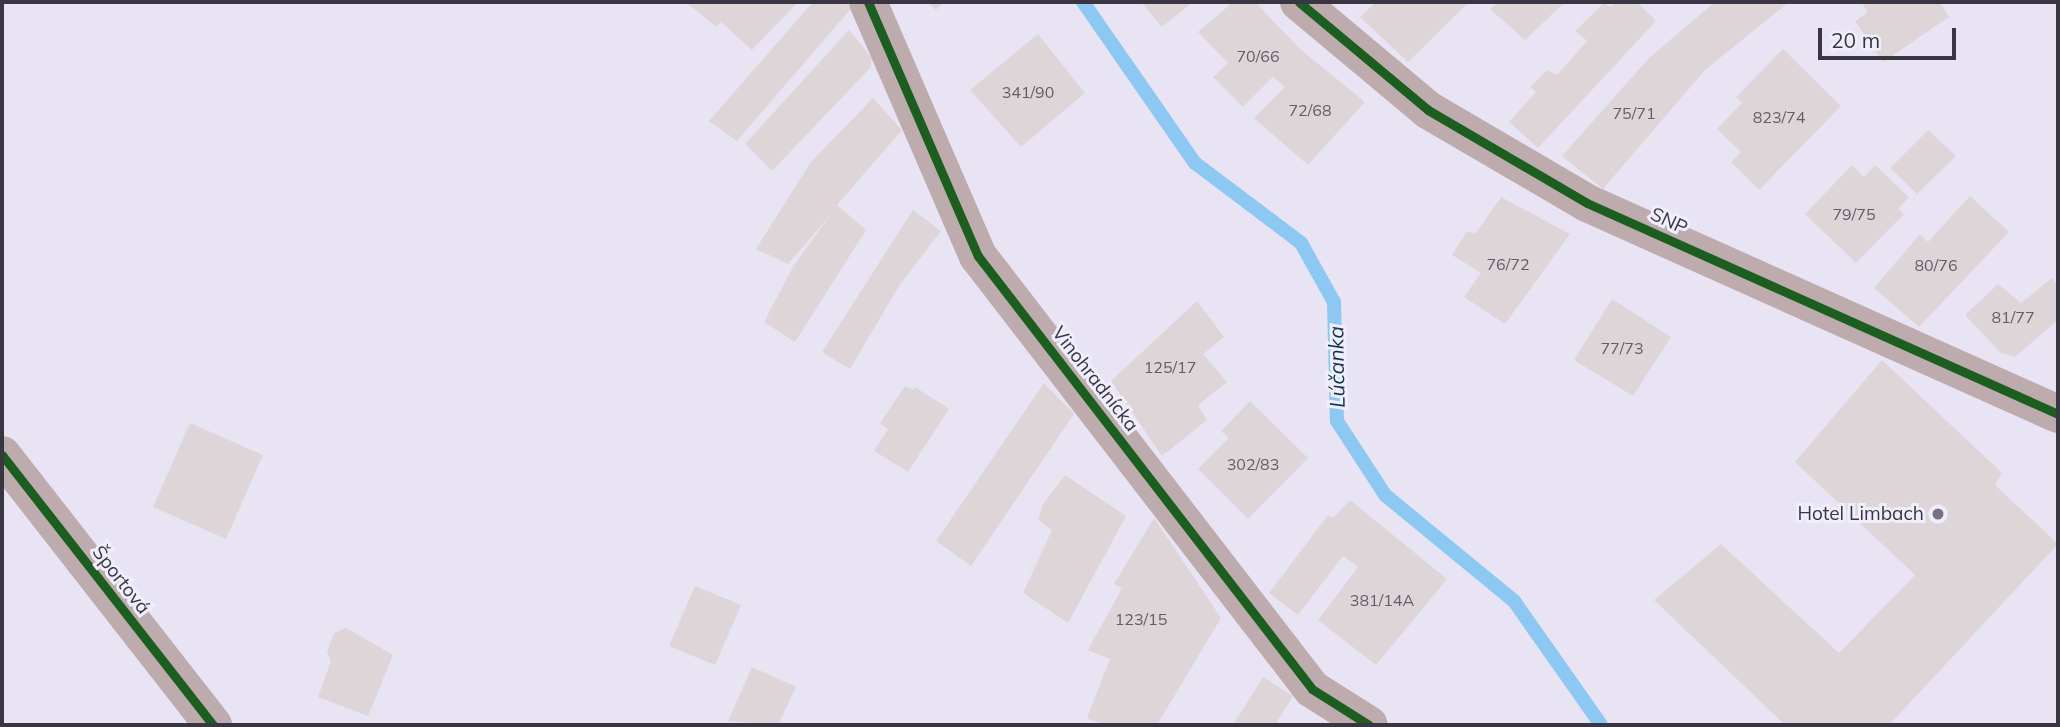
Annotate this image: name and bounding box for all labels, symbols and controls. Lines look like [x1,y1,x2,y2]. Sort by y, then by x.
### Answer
scale bar [1822,14,1960,58]
text: 20 m [1831,27,1880,53]
house number: 70/66 [1237,46,1279,66]
house number: 341/90 [1002,82,1054,102]
house number: 72/68 [1289,100,1331,120]
house number: 75/71 [1613,103,1655,123]
house number: 823/74 [1753,107,1805,127]
street label: SNP [1647,203,1691,239]
house number: 79/75 [1833,204,1875,224]
house number: 76/72 [1487,254,1529,274]
house number: 80/76 [1915,255,1957,275]
house number: 81/77 [1992,307,2034,327]
street label: Vinohradnícka [1047,322,1143,436]
water label: Lúčanka [1323,326,1349,408]
house number: 77/73 [1601,338,1643,358]
house number: 125/17 [1144,357,1196,377]
house number: 302/83 [1227,454,1279,474]
place label: Hotel Limbach [1797,503,1924,525]
marker: Hotel Limbach [1930,506,1946,522]
street label: Športová [87,541,155,619]
house number: 381/14A [1350,590,1414,610]
house number: 123/15 [1115,609,1167,629]

